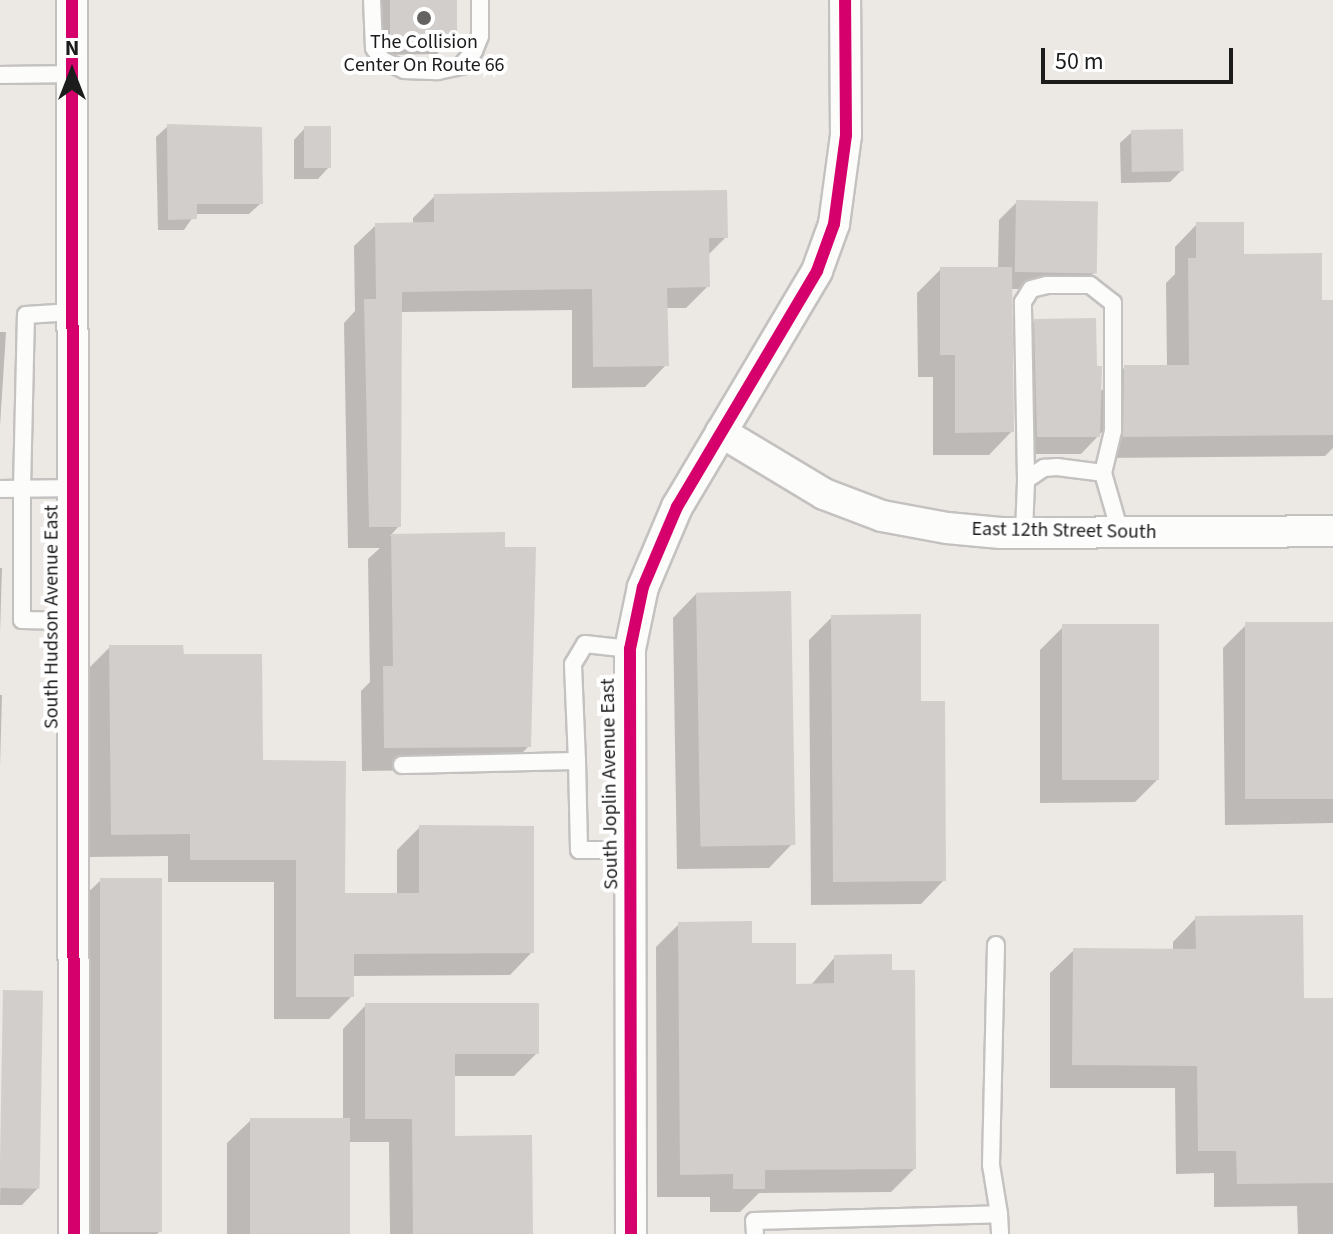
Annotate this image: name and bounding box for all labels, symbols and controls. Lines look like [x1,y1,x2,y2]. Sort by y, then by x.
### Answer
marker: The Collision Center On Route 66 [415,9,433,27]
place label: The Collision Center On Route 66 [343,30,505,77]
north arrow [32,32,112,112]
text: N [65,32,79,64]
scale bar [1045,32,1237,82]
text: 50 m [1055,44,1104,79]
street label: South Hudson Avenue East [40,505,64,729]
street label: East 12th Street South [971,517,1157,545]
street label: South Joplin Avenue East [596,678,624,890]

